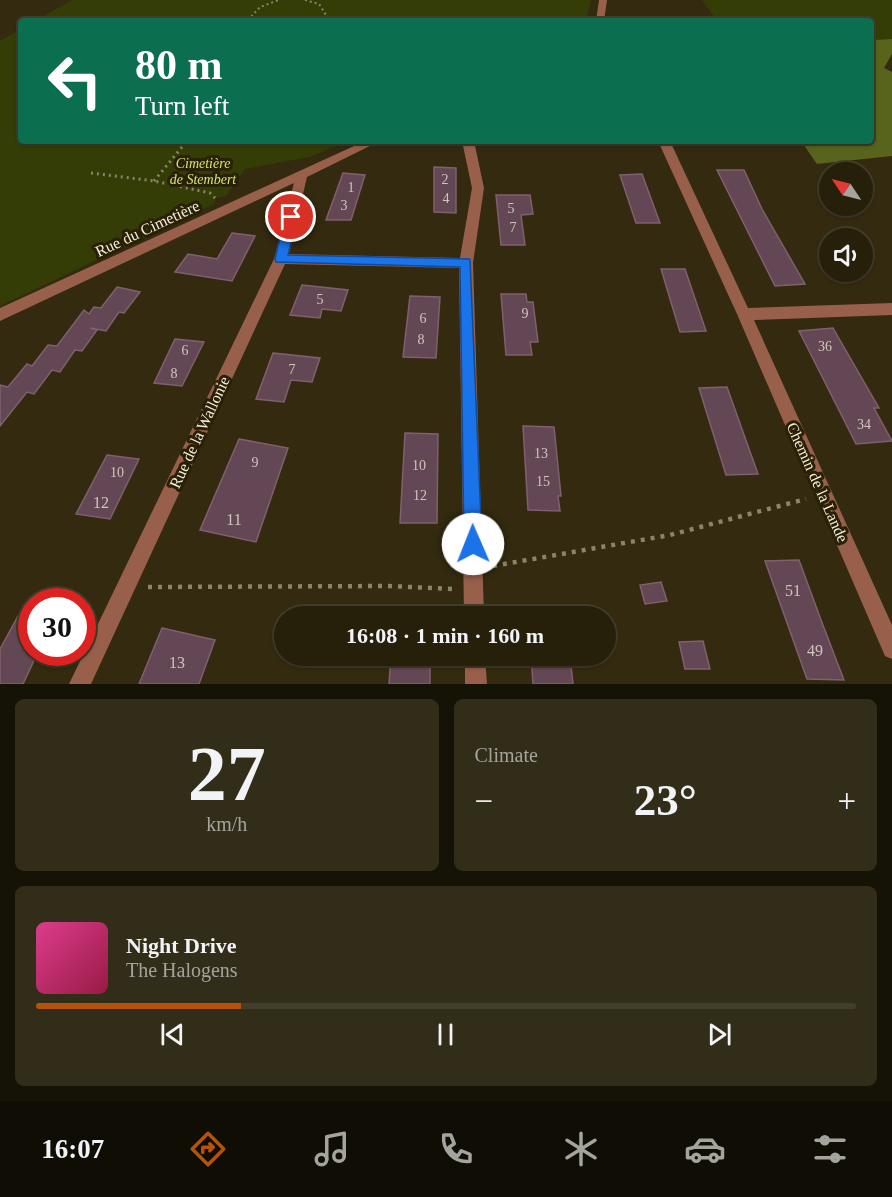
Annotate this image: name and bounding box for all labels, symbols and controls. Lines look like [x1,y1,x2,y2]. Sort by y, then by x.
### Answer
icon: left [36,42,114,120]
text: 80 m [135,42,223,88]
text: Turn left [135,91,229,121]
park label: Cimetière de Stembert [170,156,237,187]
north arrow [819,162,873,216]
map controls [819,162,873,282]
house number: 2 [442,172,449,187]
house number: 1 [348,180,355,195]
pin [265,191,316,242]
house number: 4 [443,191,450,206]
street label: Rue du Cimetière [92,197,202,260]
house number: 3 [341,198,348,213]
icon: arrive [274,200,307,233]
house number: 5 [508,201,515,216]
house number: 7 [510,220,517,235]
button: sound [819,228,873,282]
house number: 5 [317,292,324,307]
house number: 9 [522,306,529,321]
house number: 6 [420,311,427,326]
house number: 8 [418,332,425,347]
house number: 36 [818,339,832,354]
house number: 6 [182,343,189,358]
house number: 7 [289,362,296,377]
house number: 8 [171,366,178,381]
street label: Rue de la Wallonie [166,374,233,491]
house number: 34 [857,417,871,432]
street label: Chemin de la Lande [783,420,852,545]
house number: 13 [534,446,548,461]
house number: 9 [252,455,259,470]
house number: 10 [412,458,426,473]
house number: 10 [110,465,124,480]
house number: 15 [536,474,550,489]
house number: 12 [413,488,427,503]
house number: 12 [93,494,109,511]
house number: 11 [226,511,242,528]
position arrow [441,512,505,576]
house number: 51 [785,582,801,599]
speed limit sign: 30 [18,588,96,666]
text: 16:08 · 1 min · 160 m [346,623,544,648]
house number: 49 [807,642,823,659]
house number: 13 [169,654,185,671]
text: 27 [188,730,266,817]
text: Climate [475,744,538,766]
text: 23° [634,775,697,825]
text: − [475,783,493,819]
text: + [837,783,856,819]
text: km/h [206,813,247,835]
text: Night Drive [126,933,237,958]
text: The Halogens [126,959,238,981]
icon: previous [156,1018,189,1051]
icon: pause [429,1018,462,1051]
icon: next [703,1018,736,1051]
icon: directions [187,1128,229,1170]
icon: music [311,1128,353,1170]
icon: phone [435,1128,477,1170]
icon: climate [560,1128,602,1170]
icon: car [684,1128,726,1170]
icon: filters [809,1128,851,1170]
text: 16:07 [41,1134,104,1164]

